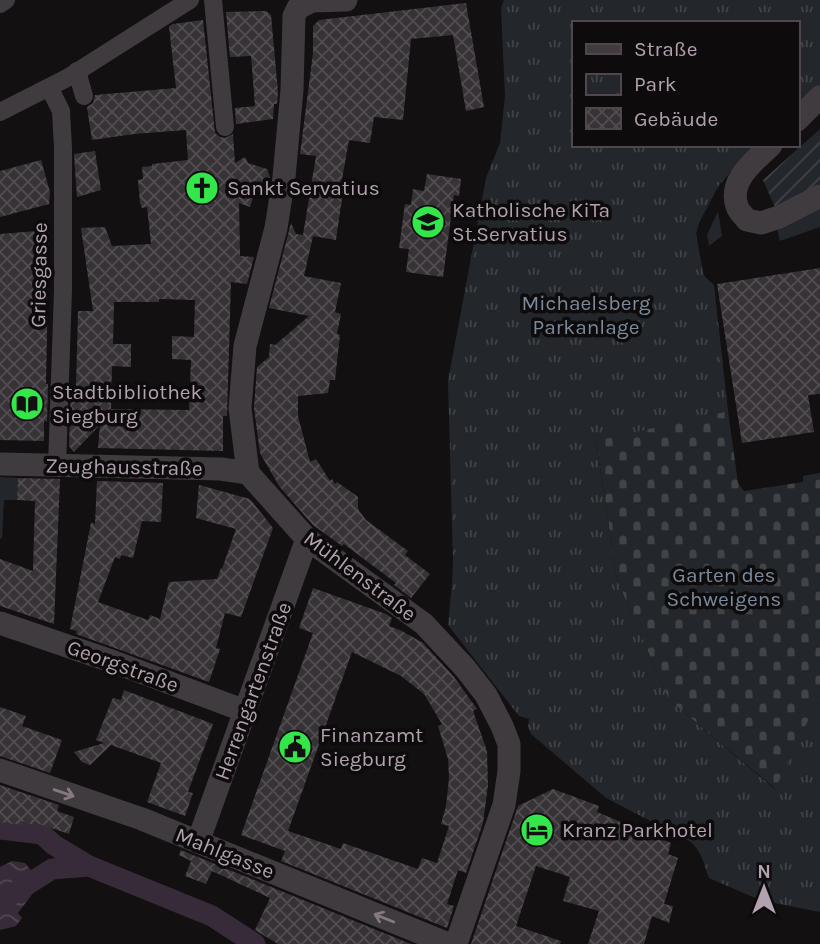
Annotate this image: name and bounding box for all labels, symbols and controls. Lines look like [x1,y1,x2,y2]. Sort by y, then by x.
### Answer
legend [572,21,799,147]
text: Straße [634,37,697,61]
text: Park [634,72,677,96]
text: Gebäude [634,107,718,131]
church icon: Sankt Servatius [183,169,221,207]
place label: Sankt Servatius [227,176,380,200]
place label: Katholische KiTa St.Servatius [452,198,610,246]
school or university icon: Katholische KiTa St.Servatius [409,203,447,241]
street label: Griesgasse [26,222,52,328]
park label: Michaelsberg Parkanlage [521,291,651,339]
place label: Stadtbibliothek Siegburg [52,380,203,428]
library icon: Stadtbibliothek Siegburg [8,385,46,423]
street label: Zeughausstraße [45,454,203,480]
street label: Mühlenstraße [299,526,421,626]
park label: Garten des Schweigens [667,563,781,611]
street label: Herrengartenstraße [210,599,296,783]
street label: Georgstraße [64,635,182,697]
place label: Finanzamt Siegburg [320,723,423,771]
public building icon: Finanzamt Siegburg [276,728,314,766]
one-way arrow [53,788,75,800]
hotel icon: Kranz Parkhotel [518,811,556,849]
place label: Kranz Parkhotel [562,818,713,842]
street label: Mahlgasse [172,822,278,884]
north arrow [729,853,799,923]
text: N [757,861,771,883]
one-way arrow [374,911,396,924]

